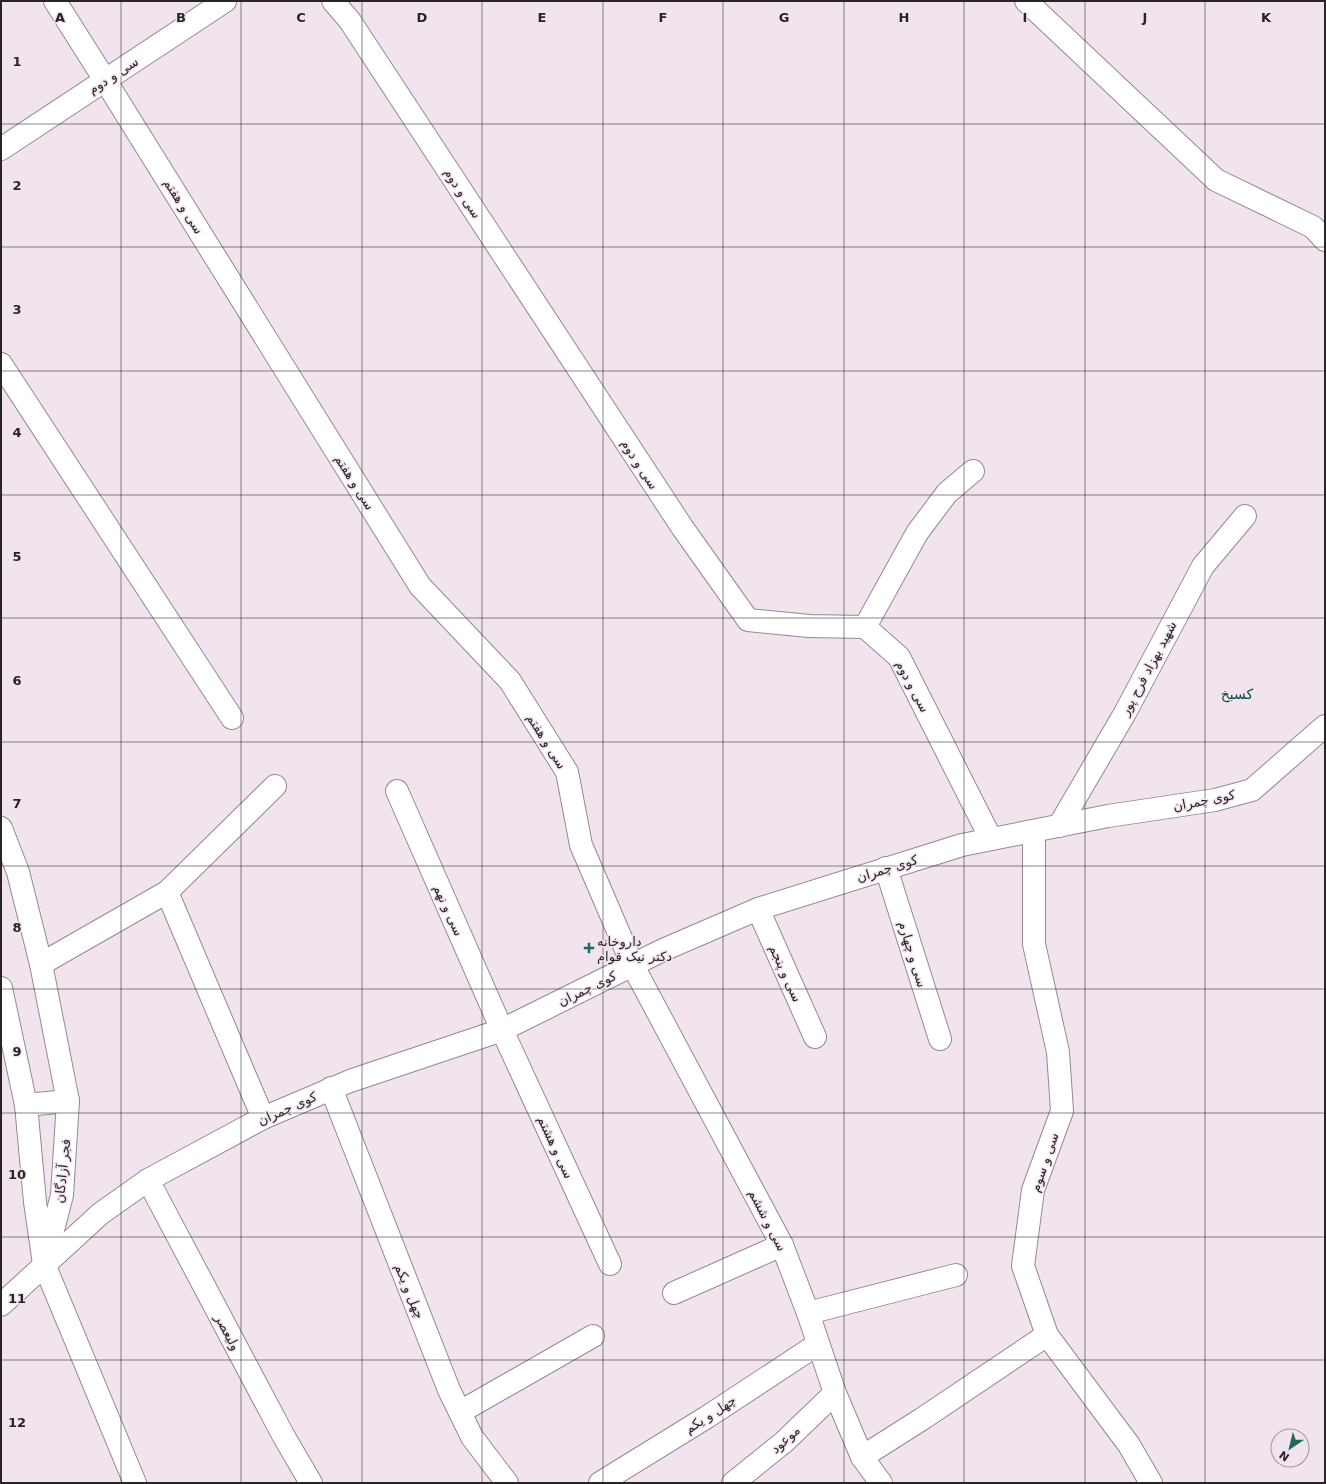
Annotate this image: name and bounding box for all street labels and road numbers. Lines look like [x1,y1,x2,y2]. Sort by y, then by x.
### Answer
street label: سی و دوم [86,54,142,98]
street label: سی و دوم [440,166,484,222]
street label: سی و هفتم [160,176,206,237]
street label: سی و دوم [617,437,661,493]
street label: سی و هفتم [331,452,377,513]
street label: شهید بهزاد فرح پور [1117,619,1181,719]
street label: سی و دوم [892,658,932,715]
street label: سی و هفتم [523,711,569,772]
street label: کوی چمران [1172,787,1237,815]
street label: کوی چمران [855,852,921,886]
street label: سی و نهم [430,882,466,939]
street label: سی و چهارم [894,919,930,989]
street label: سی و پنجم [765,942,805,1004]
street label: کوی چمران [556,968,620,1010]
street label: کوی چمران [255,1088,320,1129]
street label: سی و هشتم [534,1114,577,1181]
street label: سی و سوم [1027,1130,1063,1194]
street label: فجر آزادگان [51,1138,74,1204]
street label: سی و ششم [745,1187,790,1254]
street label: چهل و یکم [391,1262,427,1321]
street label: ولیعصر [210,1311,243,1353]
street label: چهل و یکم [682,1392,739,1437]
street label: موعود [768,1422,804,1457]

